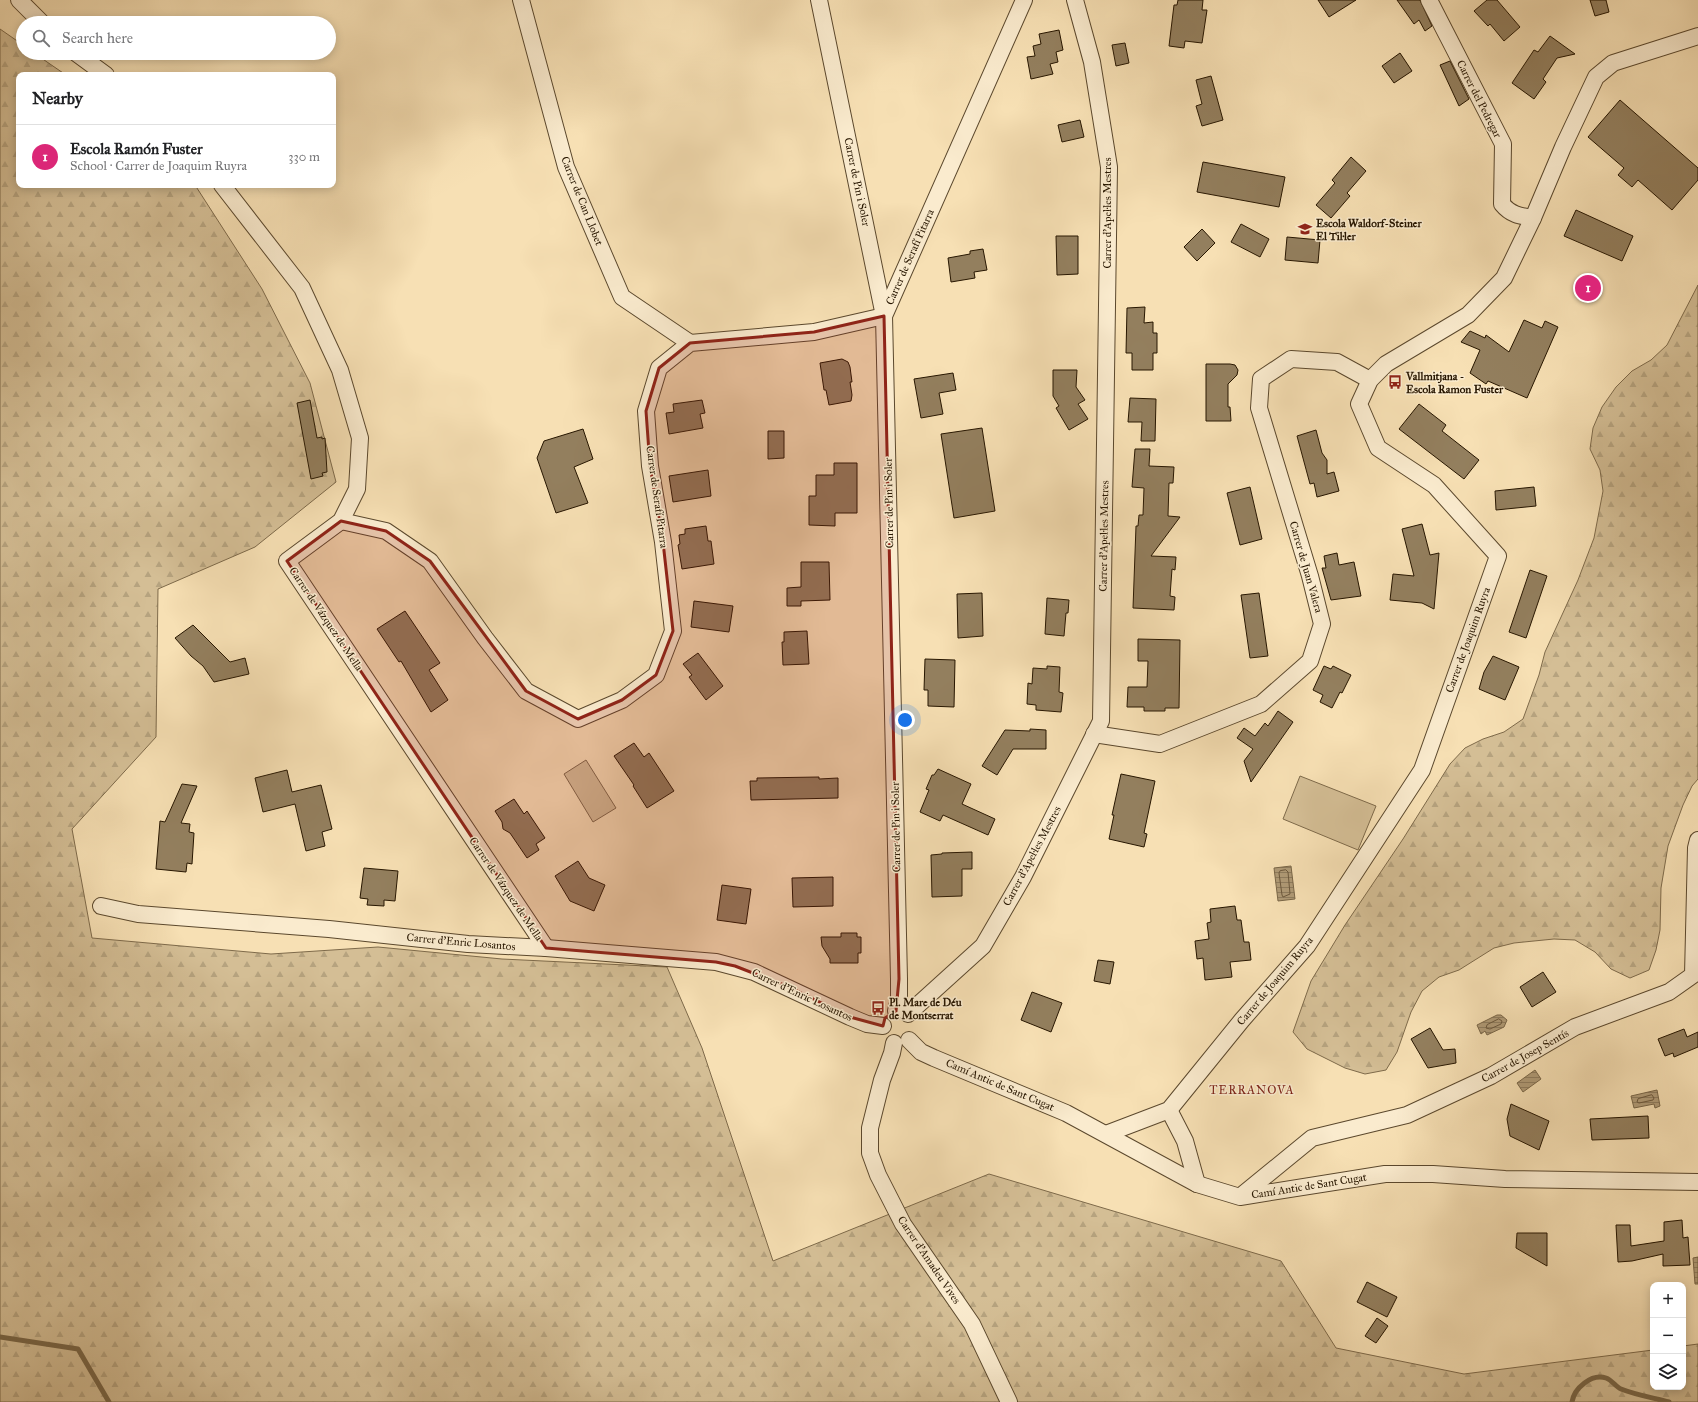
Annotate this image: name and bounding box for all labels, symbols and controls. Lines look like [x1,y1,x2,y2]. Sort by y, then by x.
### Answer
search box [16,16,336,60]
icon: search [30,27,52,49]
text: Search here [62,29,133,47]
street label: Carrer del Pedregar [1454,58,1505,141]
text: Nearby [32,88,83,109]
street label: Carrer de Pin i Soler [841,136,873,228]
text: Escola Ramón Fuster [70,140,203,158]
text: 1 [42,149,48,165]
text: 330 m [288,149,320,165]
street label: Carrer de Can Llobet [558,155,606,248]
street label: Carrer d'Apel·les Mestres [1101,157,1114,269]
text: School · Carrer de Joaquim Ruyra [70,158,247,174]
street label: Carrer de Serafí Pitarra [883,207,937,307]
place label: Escola Waldorf-Steiner El Til·ler [1316,217,1422,243]
school or university icon: Escola Waldorf-Steiner El Til·ler [1297,221,1313,237]
pin: 1 [1575,273,1601,303]
place label: Vallmitjana - Escola Ramon Fuster [1405,370,1504,396]
bus stop icon: Vallmitjana - Escola Ramon Fuster [1387,374,1403,390]
street label: Carrer de Serafí Pitarra [643,445,671,549]
street label: Carrer de Pin i Soler [882,457,896,548]
street label: Carrer d'Apel·les Mestres [1097,480,1111,592]
street label: Carrer de Juan Valera [1286,520,1325,615]
street label: Carrer de Vázquez de Mella [286,565,366,674]
street label: Carrer de Joaquim Ruyra [1443,585,1494,695]
your location [895,710,915,730]
street label: Carrer de Pin i Soler [889,781,903,872]
street label: Carrer d'Apel·les Mestres [1000,804,1064,908]
street label: Carrer de Vázquez de Mella [466,835,546,944]
street label: Carrer d'Enric Losantos [406,931,516,953]
street label: Carrer de Joaquim Ruyra [1234,934,1317,1029]
street label: Carrer d'Enric Losantos [750,966,854,1024]
place label: Pl. Mare de Déu de Montserrat [889,996,962,1022]
bus stop icon: Pl. Mare de Déu de Montserrat [870,1000,886,1016]
street label: Carrer de Josep Sentís [1479,1027,1571,1086]
street label: Camí Antic de Sant Cugat [944,1056,1056,1114]
district label: TERRANOVA [1209,1083,1295,1097]
street label: Camí Antic de Sant Cugat [1250,1170,1368,1202]
street label: Carrer d'Amadeu Vives [895,1214,963,1306]
map controls [1650,1282,1686,1390]
button: + [1650,1282,1686,1318]
button: − [1650,1318,1686,1354]
button: layers [1650,1354,1686,1390]

